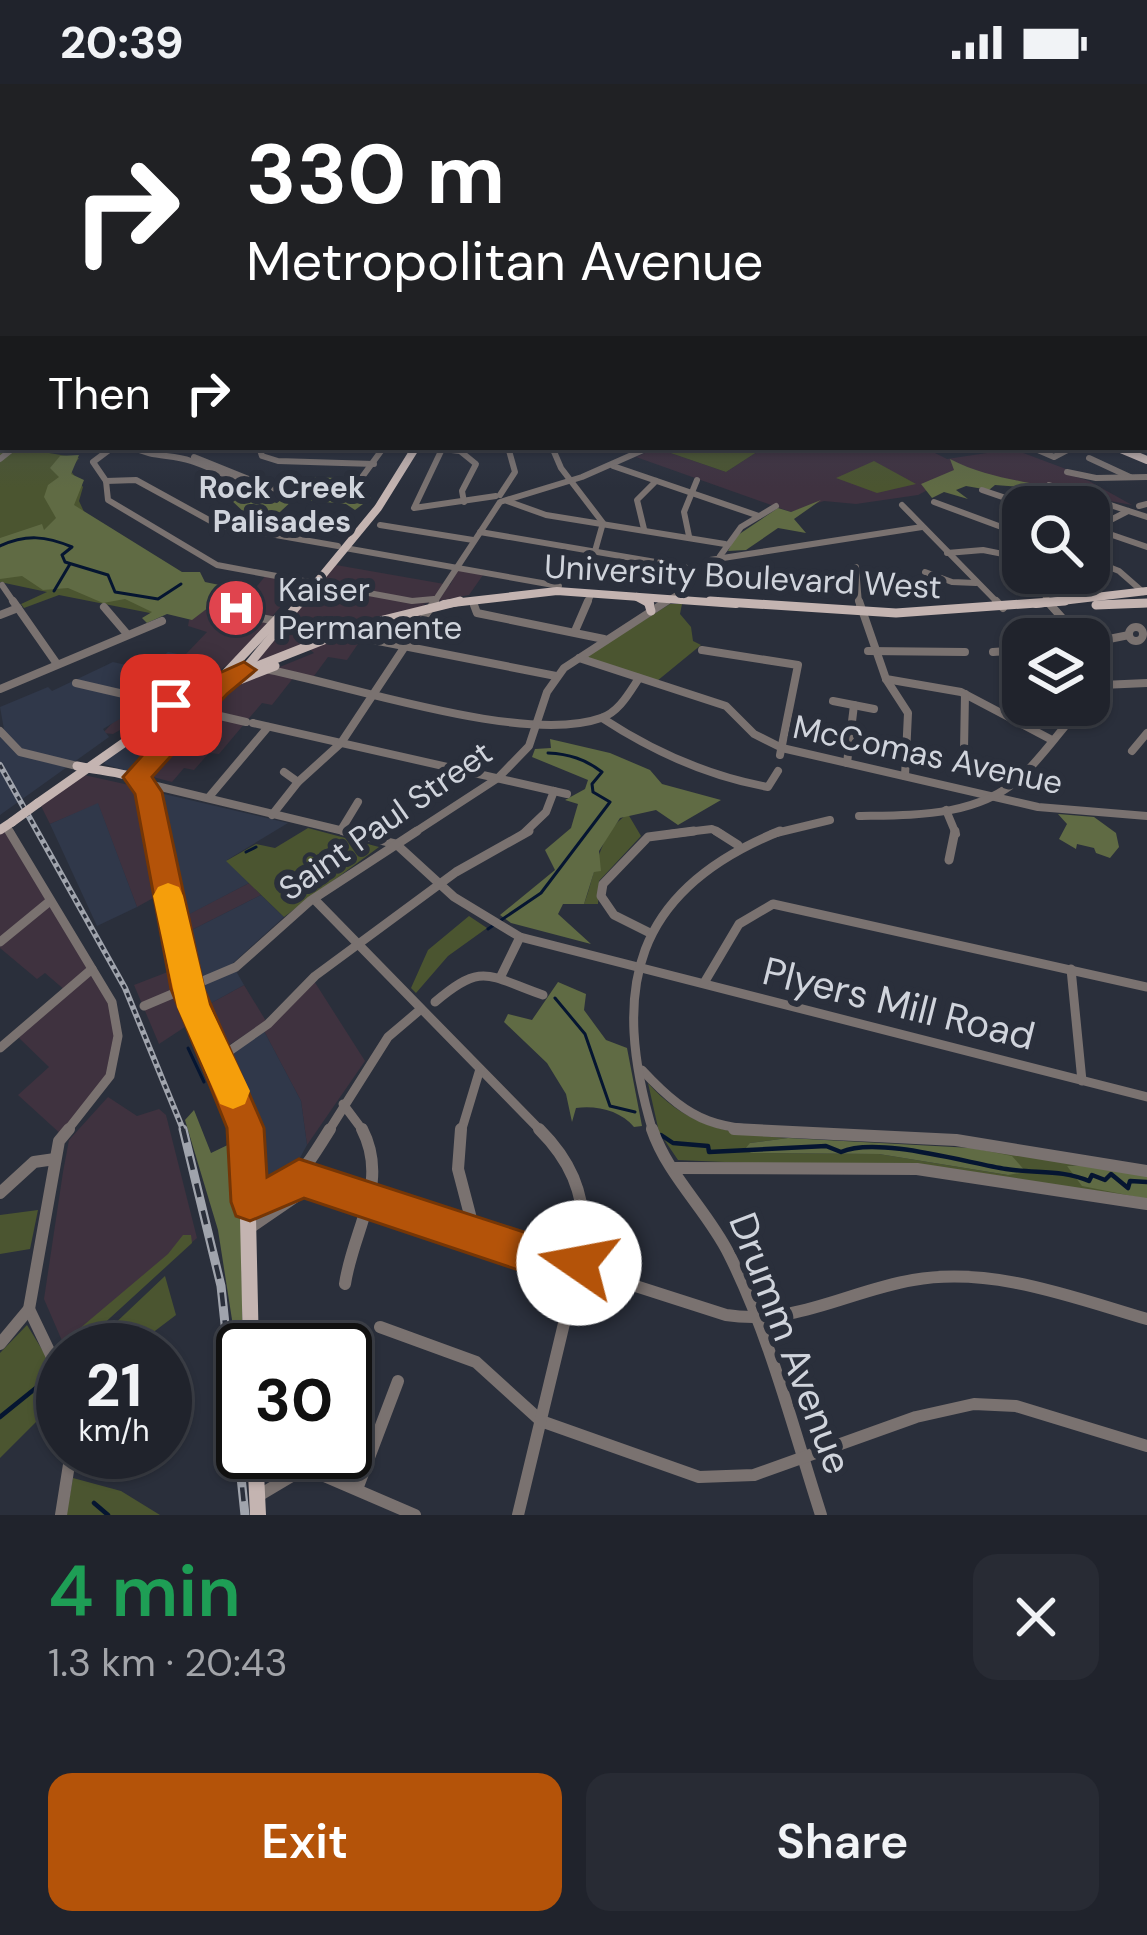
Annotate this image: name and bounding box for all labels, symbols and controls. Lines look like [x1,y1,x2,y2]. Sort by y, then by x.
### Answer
text: 20:39 [60,13,184,72]
text: 330 m [246,120,505,229]
icon: right [48,132,204,288]
text: Metropolitan Avenue [246,226,764,297]
icon: right [175,360,241,426]
text: Then [48,364,151,423]
district label: Rock Creek Palisades [199,468,365,541]
map controls [1002,486,1110,726]
button: search [1002,486,1110,594]
street label: University Boulevard West [543,545,943,608]
place label: Kaiser Permanente [278,568,462,649]
hospital icon: Kaiser Permanente [205,577,267,639]
button: layers [1002,618,1110,726]
pin [120,654,222,756]
icon: arrive [138,672,204,738]
street label: McComas Avenue [789,705,1067,804]
street label: Saint Paul Street [270,731,500,910]
street label: Plyers Mill Road [758,945,1040,1062]
position arrow [516,1200,642,1326]
street label: Drumm Avenue [717,1205,864,1481]
speed limit sign: 30 [216,1323,372,1479]
text: 21 [86,1346,142,1425]
text: km/h [79,1411,149,1450]
text: 4 min [48,1545,241,1638]
button: close [973,1554,1099,1680]
text: 1.3 km · 20:43 [48,1637,288,1688]
button: Exit [48,1773,562,1911]
button: Share [586,1773,1099,1911]

